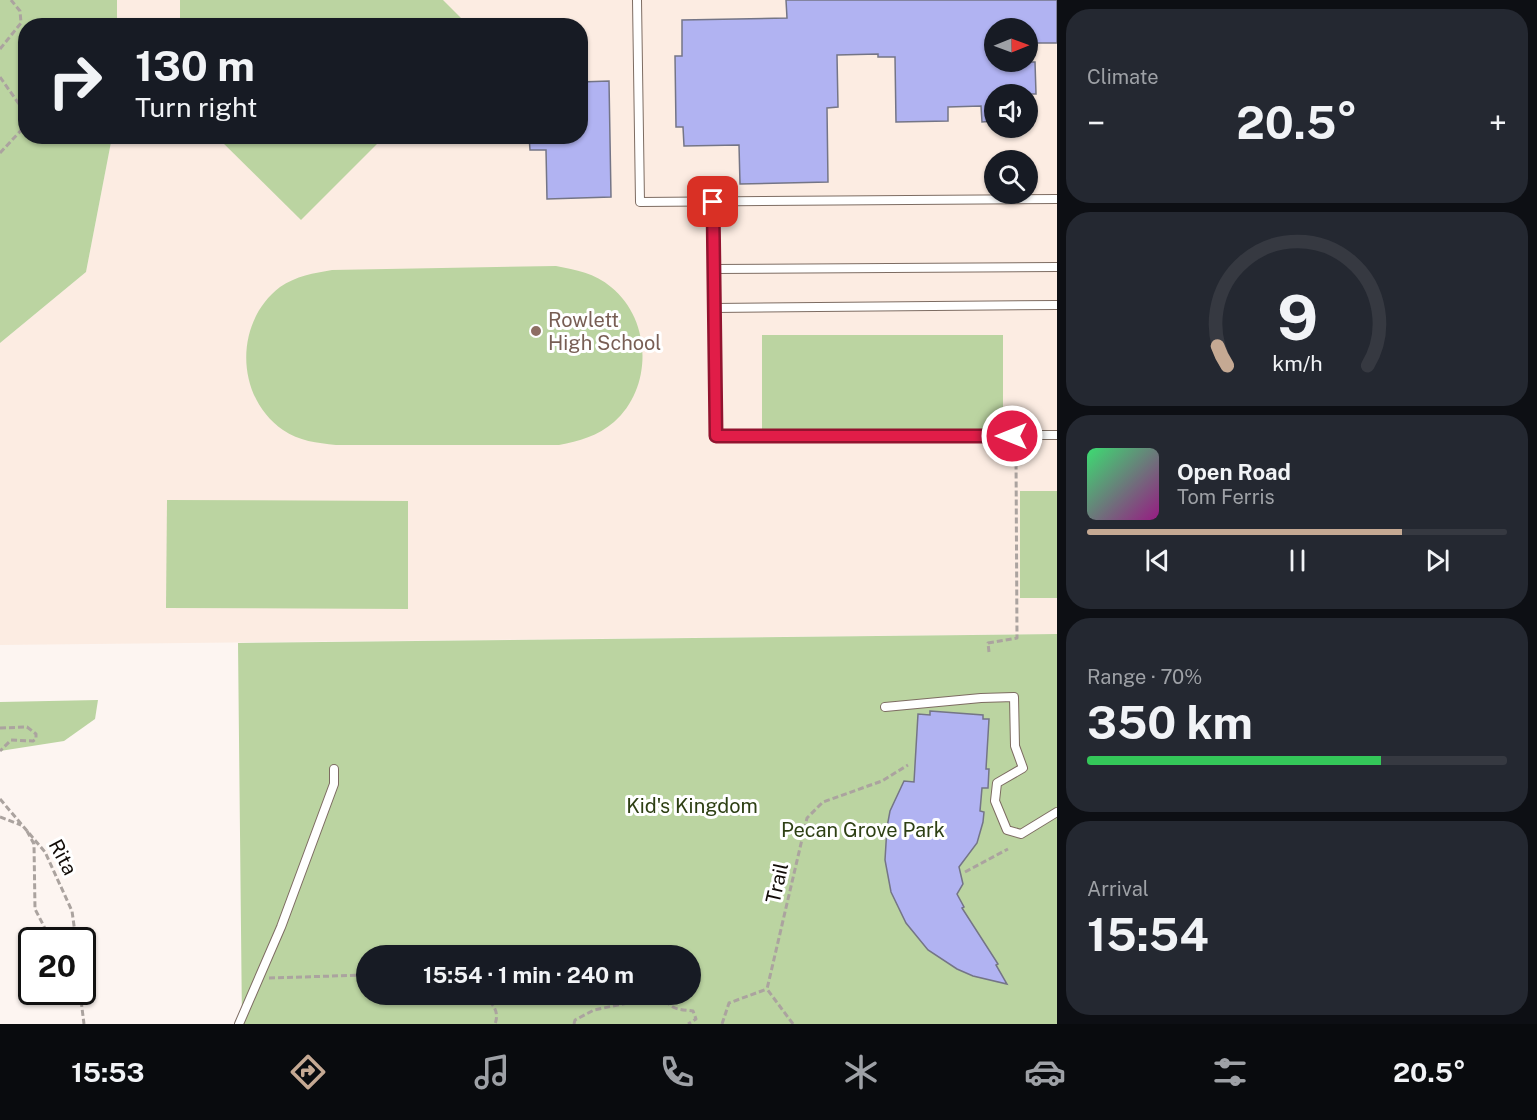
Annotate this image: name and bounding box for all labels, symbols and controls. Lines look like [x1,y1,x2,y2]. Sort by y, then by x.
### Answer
north arrow [984,18,1038,72]
map controls [984,18,1038,204]
text: 130 m [135,41,255,90]
icon: right [36,42,114,120]
text: Climate [1087,65,1159,89]
button: sound [984,84,1038,138]
text: Turn right [135,91,258,123]
text: 20.5° [1236,96,1358,149]
text: − [1087,104,1105,142]
text: + [1489,104,1507,142]
button: search [984,150,1038,204]
pin [687,176,738,227]
icon: arrive [696,185,729,218]
text: 9 [1276,281,1318,354]
place label: Rowlett High School [548,308,661,355]
marker: Rowlett High School [529,324,543,338]
text: km/h [1272,351,1322,376]
position arrow [980,404,1044,468]
text: Open Road [1177,459,1291,485]
text: Tom Ferris [1177,485,1275,509]
icon: previous [1141,544,1174,577]
icon: pause [1281,544,1314,577]
icon: next [1421,544,1454,577]
text: Range · 70% [1087,665,1202,689]
text: 350 km [1087,696,1253,749]
park label: Kid's Kingdom [626,794,758,818]
park label: Pecan Grove Park [781,818,945,842]
street label: Rita [44,835,82,879]
street label: Trail [761,860,793,906]
text: Arrival [1087,877,1149,901]
text: 15:54 [1087,908,1209,961]
speed limit sign: 20 [18,927,96,1005]
text: 15:54 · 1 min · 240 m [423,962,634,988]
icon: directions [287,1051,329,1093]
icon: music [471,1051,513,1093]
icon: phone [656,1051,698,1093]
icon: climate [840,1051,882,1093]
icon: car [1024,1051,1066,1093]
icon: filters [1209,1051,1251,1093]
text: 15:53 [71,1056,144,1088]
text: 20.5° [1393,1056,1466,1088]

